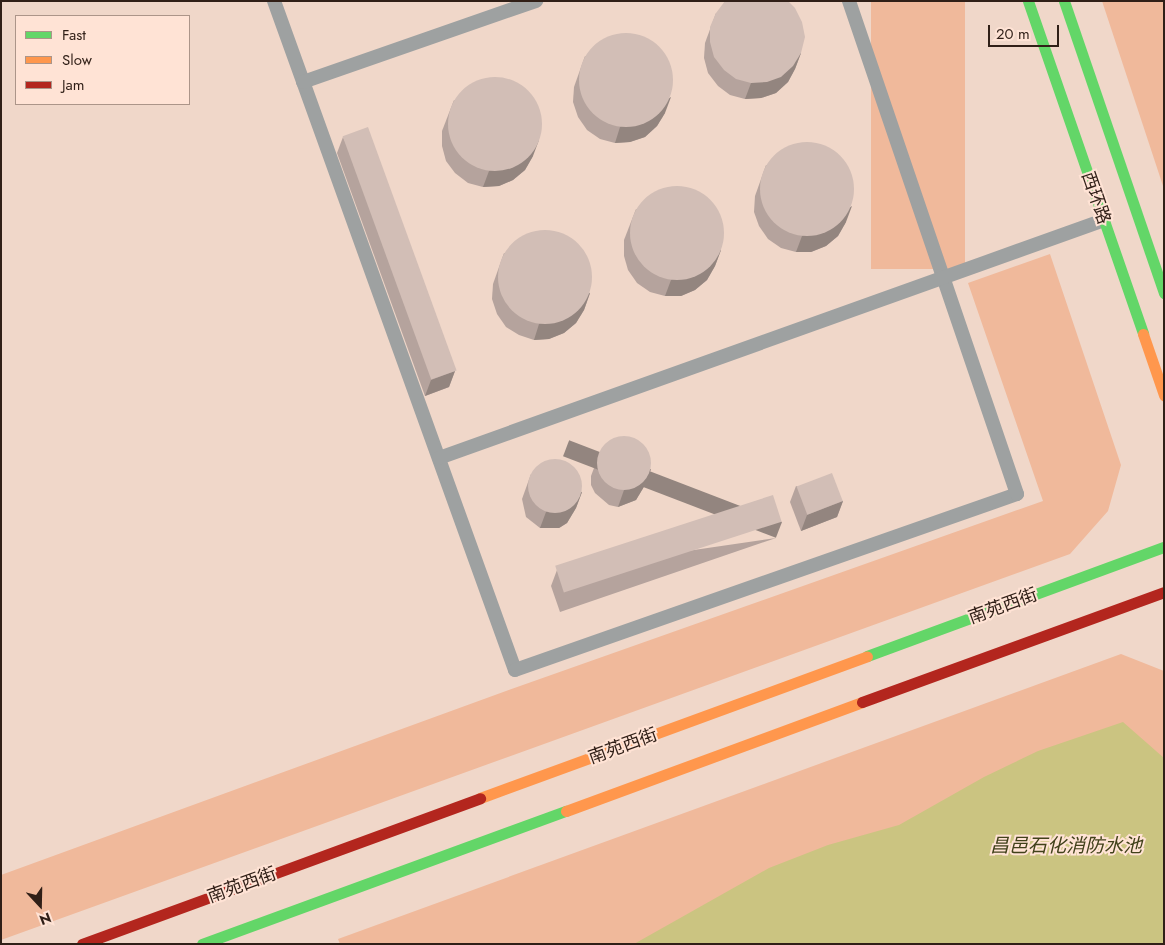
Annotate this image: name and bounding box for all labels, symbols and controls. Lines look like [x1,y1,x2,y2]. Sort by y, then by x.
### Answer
legend [15,15,190,105]
scale bar [990,15,1061,47]
text: 20 m [996,23,1030,45]
text: Fast [62,24,86,46]
text: Slow [62,49,92,71]
text: Jam [62,74,85,96]
street label: 西环路 [1077,169,1115,227]
street label: 南苑西街 [965,584,1041,628]
street label: 南苑西街 [585,724,661,768]
water label: 昌邑石化消防水池 [990,835,1142,857]
street label: 南苑西街 [204,863,280,907]
north arrow [15,880,65,930]
text: N [37,908,54,930]

